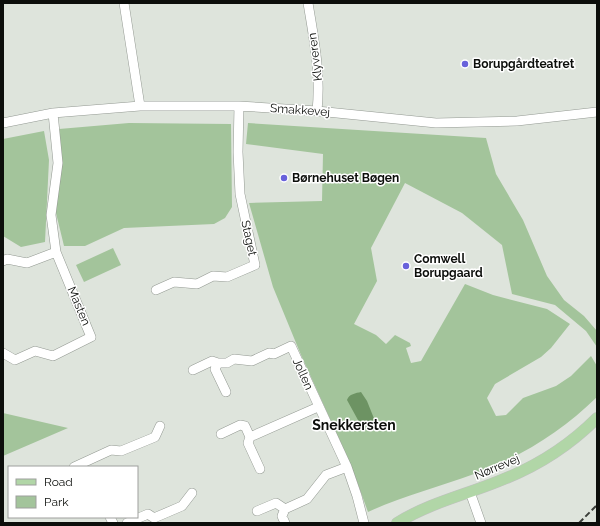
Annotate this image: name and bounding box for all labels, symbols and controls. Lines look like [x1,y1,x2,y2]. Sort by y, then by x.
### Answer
street label: Klyveren [305,32,325,82]
place label: Borupgårdteatret [473,57,575,71]
marker: Borupgårdteatret [460,59,470,69]
street label: Smakkevej [270,101,330,119]
place label: Børnehuset Bøgen [292,171,399,185]
marker: Børnehuset Bøgen [279,173,289,183]
street label: Staget [238,219,260,257]
place label: Comwell Borupgaard [414,252,483,280]
marker: Comwell Borupgaard [401,261,411,271]
street label: Masten [65,285,93,327]
street label: Jollen [290,356,316,392]
district label: Snekkersten [312,417,396,433]
street label: Nørrevej [472,451,522,483]
legend [8,466,138,518]
text: Road [44,475,73,489]
text: Park [44,495,69,509]

